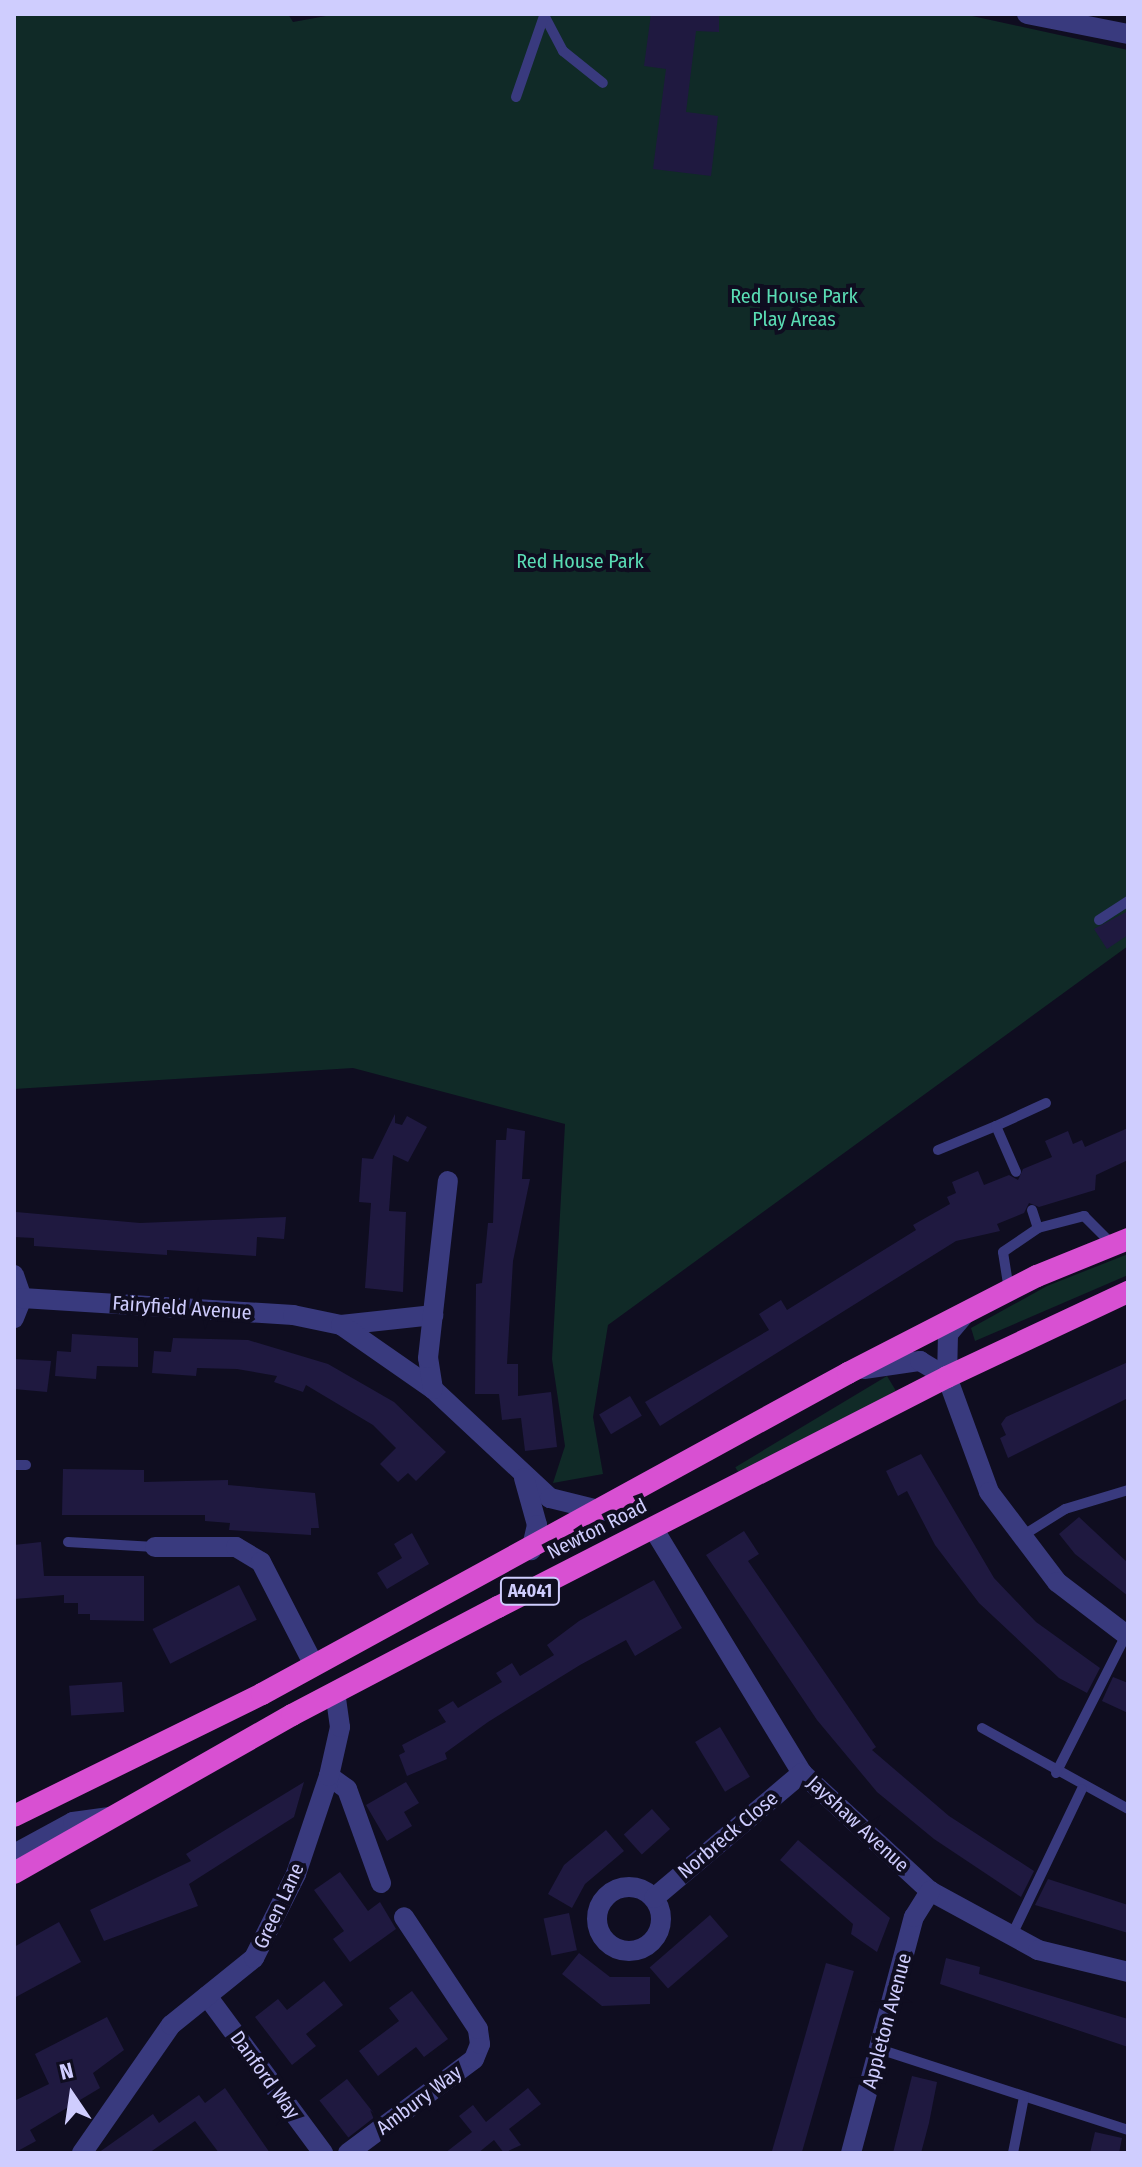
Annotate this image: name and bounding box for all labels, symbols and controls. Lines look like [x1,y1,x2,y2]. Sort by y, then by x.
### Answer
park label: Red House Park Play Areas [730,284,858,331]
park label: Red House Park [516,549,644,573]
street label: Fairyfield Avenue [112,1291,252,1325]
street label: Newton Road [543,1494,651,1564]
road number: A4041 [498,1577,562,1605]
street label: Jayshaw Avenue [802,1771,914,1877]
street label: Norbreck Close [673,1786,783,1884]
street label: Green Lane [249,1859,309,1953]
street label: Appleton Avenue [857,1951,917,2091]
street label: Danford Way [225,2026,305,2124]
north arrow [32,2055,112,2135]
text: N [57,2056,76,2086]
street label: Ambury Way [372,2060,466,2140]

